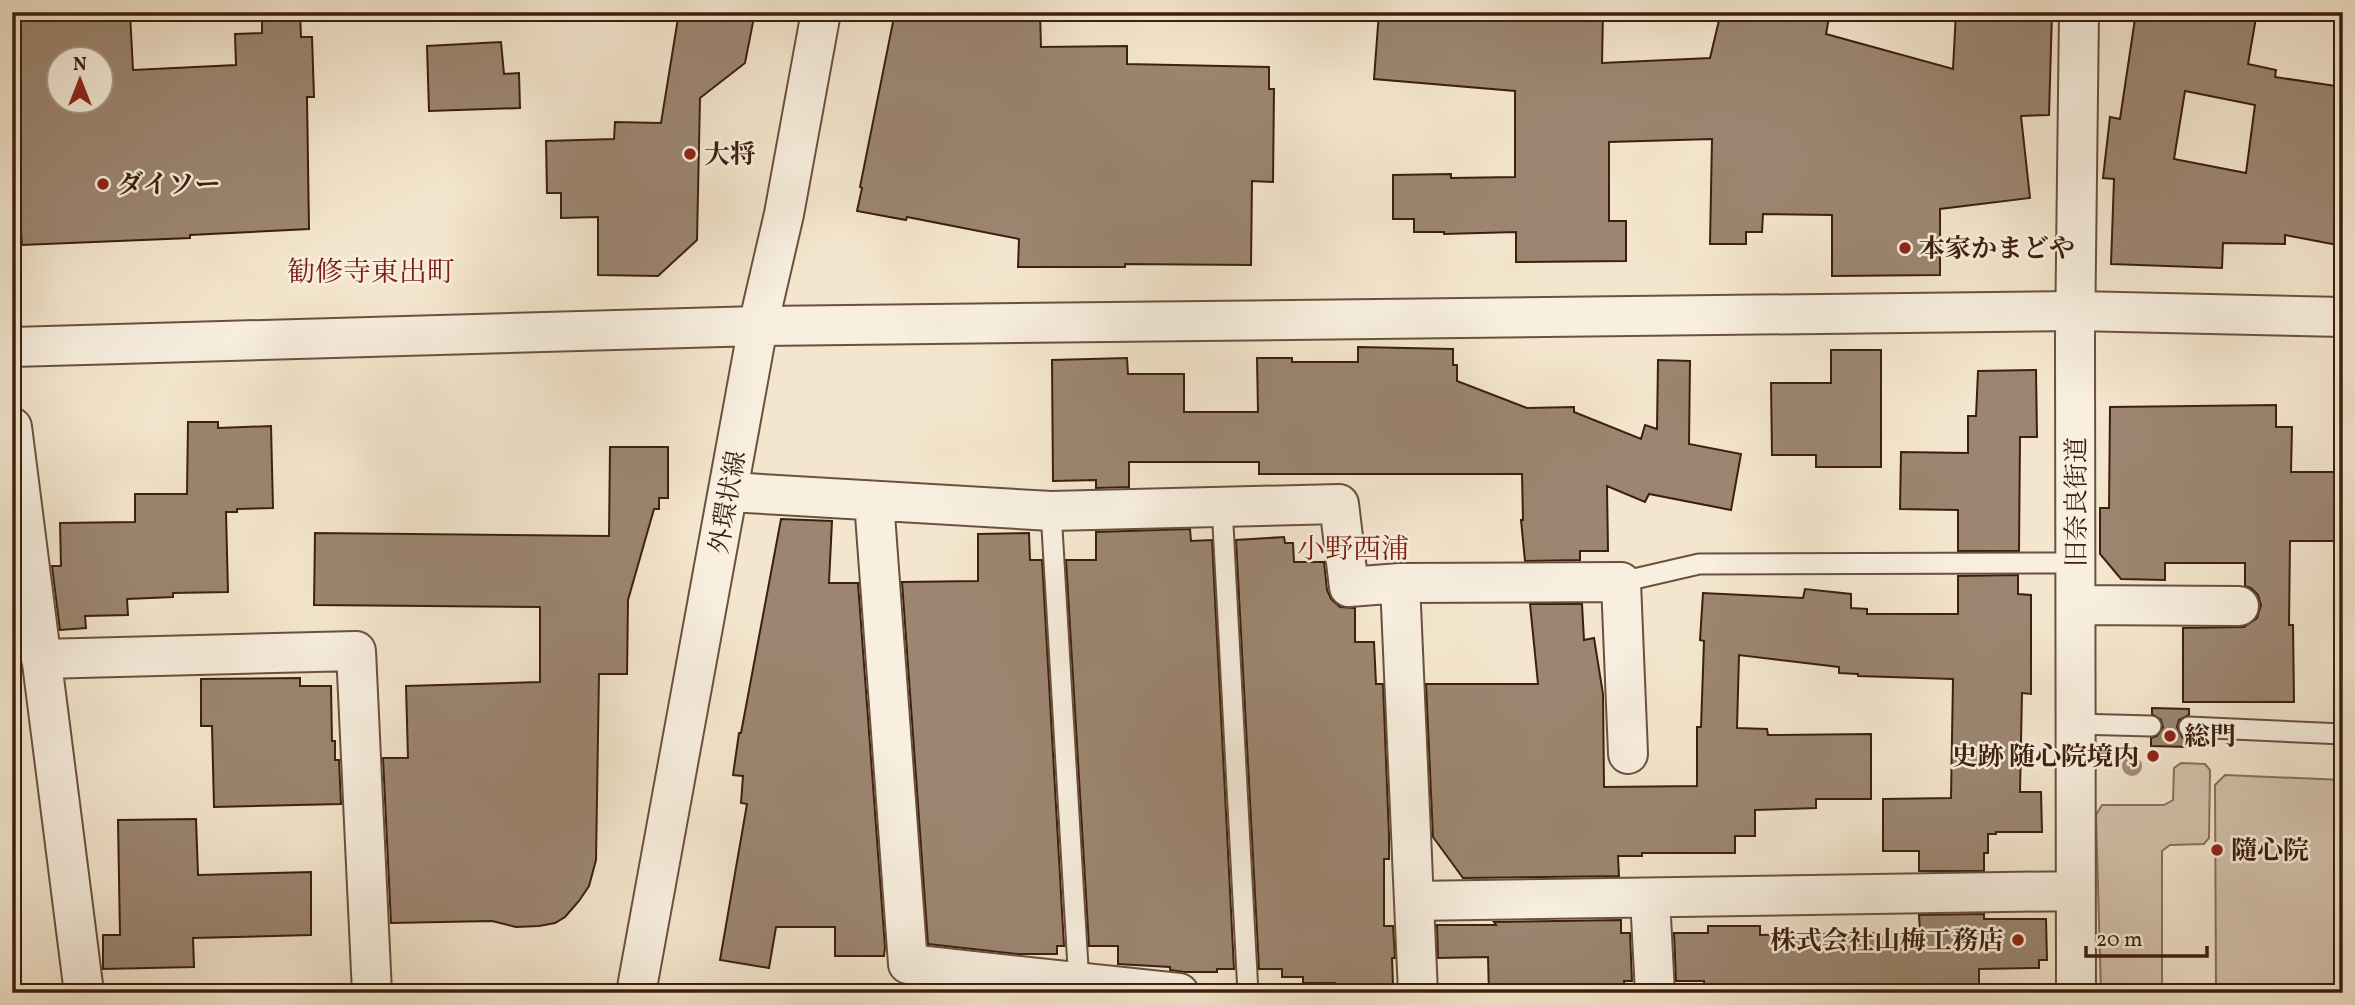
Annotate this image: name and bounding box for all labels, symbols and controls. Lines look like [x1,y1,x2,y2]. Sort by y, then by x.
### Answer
north arrow [46,46,116,116]
text: N [73,52,87,78]
place label: 大将 [704,138,756,174]
marker: 大将 [682,146,698,162]
place label: ダイソー [117,168,220,204]
marker: ダイソー [95,176,111,192]
place label: 本家かまどや [1919,232,2075,268]
marker: 本家かまどや [1897,240,1913,256]
district label: 勧修寺東出町 [287,254,455,293]
street label: 旧奈良街道 [2060,437,2096,567]
street label: 外環状線 [702,448,756,557]
district label: 小野西浦 [1297,531,1409,570]
place label: 総門 [2184,720,2236,756]
marker: 総門 [2162,728,2178,744]
place label: 史跡 随心院境内 [1952,740,2139,776]
marker: 史跡 随心院境内 [2145,748,2161,764]
place label: 隨心院 [2231,834,2309,870]
marker: 隨心院 [2209,842,2225,858]
scale bar [2086,914,2206,958]
place label: 株式会社山梅工務店 [1770,924,2004,960]
text: 20 m [2096,926,2142,955]
marker: 株式会社山梅工務店 [2010,932,2026,948]

